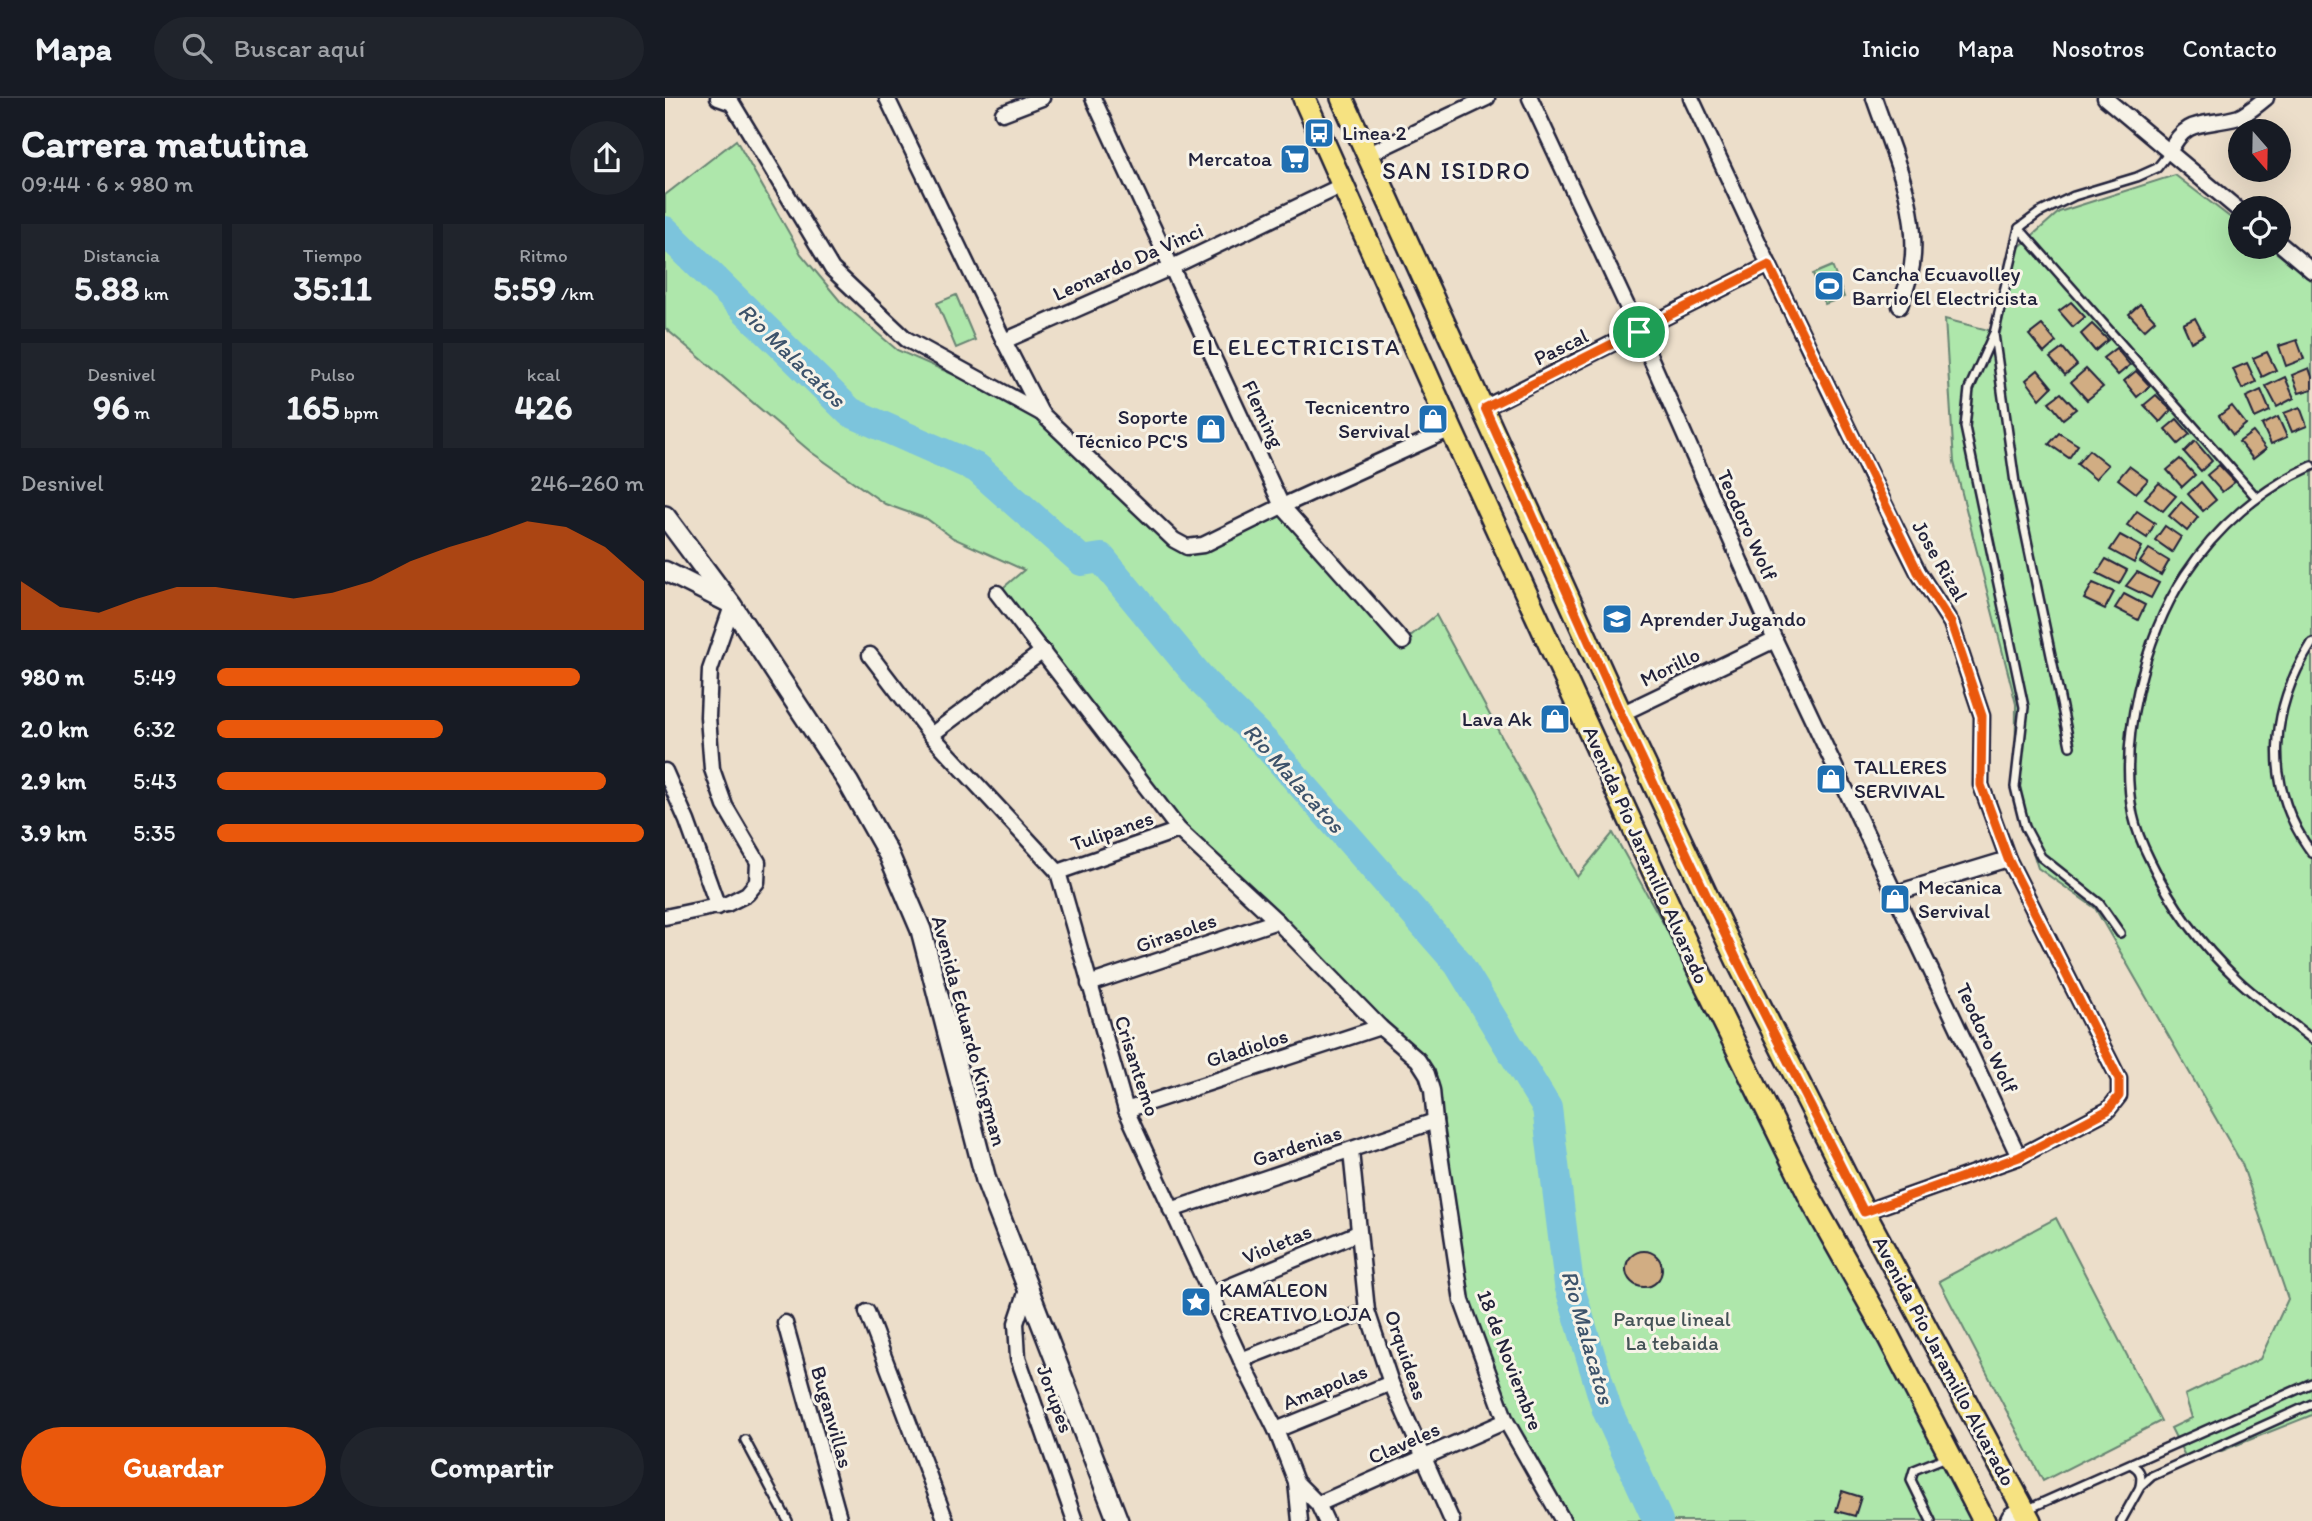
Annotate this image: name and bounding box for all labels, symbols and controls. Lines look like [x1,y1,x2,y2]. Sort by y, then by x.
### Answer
search box [154,17,644,80]
text: Mapa [35,29,112,68]
icon: search [178,29,216,67]
text: Buscar aquí [234,32,365,64]
text: Inicio [1862,34,1920,63]
text: Mapa [1958,34,2014,63]
text: Nosotros [2052,34,2144,63]
text: Contacto [2182,34,2277,63]
bus stop icon: Linea 2 [1302,116,1336,150]
north arrow [2228,119,2291,182]
map controls [2228,119,2291,259]
place label: Linea 2 [1342,120,1407,145]
text: Carrera matutina [21,121,308,167]
button: share [570,121,644,195]
supermarket icon: Mercatoa [1278,142,1312,176]
place label: Mercatoa [1188,146,1272,171]
district label: SAN ISIDRO [1382,156,1532,185]
text: 09:44 · 6 × 980 m [21,170,193,198]
button: locate [2228,196,2291,259]
street label: Leonardo Da Vinci [1049,217,1207,306]
text: Distancia [83,244,160,267]
text: Tiempo [303,244,362,267]
text: Ritmo [519,244,568,267]
place label: Cancha Ecuavolley Barrio El Electricista [1852,261,2038,310]
text: 5.88 [74,267,139,309]
text: 35:11 [293,267,372,309]
text: 5:59 [493,267,557,309]
sports icon: Cancha Ecuavolley Barrio El Electricista [1812,269,1846,303]
text: km [139,282,169,305]
text: /km [557,282,594,305]
water label: Rio Malacatos [733,297,853,414]
pin [1609,302,1669,362]
icon: arrive [1620,313,1658,351]
street label: Pascal [1529,323,1592,370]
district label: EL ELECTRICISTA [1192,333,1402,361]
text: Desnivel [87,363,156,386]
text: Pulso [310,363,355,386]
text: kcal [527,363,560,386]
street label: Fleming [1237,376,1290,452]
text: 96 [93,386,130,428]
text: 165 [286,386,339,428]
text: 426 [515,386,572,428]
place label: Tecnicentro Servival [1305,394,1410,443]
text: m [130,401,150,424]
text: bpm [339,401,379,424]
shop icon: Tecnicentro Servival [1416,402,1450,436]
place label: Soporte Técnico PC'S [1075,404,1188,453]
shop icon: Soporte Técnico PC'S [1194,412,1228,446]
street label: Teodoro Wolf [1712,466,1783,584]
text: Desnivel [21,469,104,497]
text: 246–260 m [530,469,644,497]
street label: Jose Rizal [1907,516,1974,606]
school or university icon: Aprender Jugando [1600,602,1634,636]
place label: Aprender Jugando [1640,606,1806,631]
street label: Morillo [1636,641,1704,692]
text: 980 m [21,663,84,691]
text: 5:49 [133,663,177,691]
shop icon: Lava Ak [1538,702,1572,736]
place label: Lava Ak [1462,706,1532,731]
text: 2.0 km [21,715,89,743]
text: 6:32 [133,715,175,743]
water label: Rio Malacatos [1237,717,1352,840]
street label: Avenida Pío Jaramillo Alvarado [1578,722,1715,987]
place label: TALLERES SERVIVAL [1854,754,1947,803]
shop icon: TALLERES SERVIVAL [1814,762,1848,796]
text: 2.9 km [21,767,86,795]
text: 5:43 [133,767,177,795]
street label: Tulipanes [1067,805,1156,856]
text: 3.9 km [21,819,87,847]
text: 5:35 [133,819,175,847]
place label: Mecanica Servival [1918,874,2002,923]
shop icon: Mecanica Servival [1878,882,1912,916]
street label: Girasoles [1132,907,1220,958]
street label: Avenida Eduardo Kingman [927,913,1012,1149]
street label: Teodoro Wolf [1951,979,2024,1097]
street label: Crisantemo [1109,1012,1165,1119]
street label: Gladiolos [1203,1023,1291,1073]
street label: Gardenias [1249,1119,1345,1172]
street label: Violetas [1238,1218,1315,1269]
street label: Avenida Pío Jaramillo Alvarado [1868,1232,2021,1490]
water label: Rio Malacatos [1556,1267,1621,1409]
place label: KAMALEON CREATIVO LOJA [1219,1277,1372,1326]
place icon: KAMALEON CREATIVO LOJA [1179,1285,1213,1319]
street label: 18 de Noviembre [1472,1286,1549,1434]
park label: Parque lineal La tebaida [1613,1306,1731,1355]
street label: Orquideas [1379,1307,1433,1403]
street label: Amapolas [1279,1358,1371,1415]
street label: Jorupes [1032,1362,1079,1436]
street label: Buganvillas [806,1363,859,1471]
street label: Claveles [1364,1416,1443,1469]
button: Guardar [21,1427,326,1507]
button: Compartir [340,1427,644,1507]

